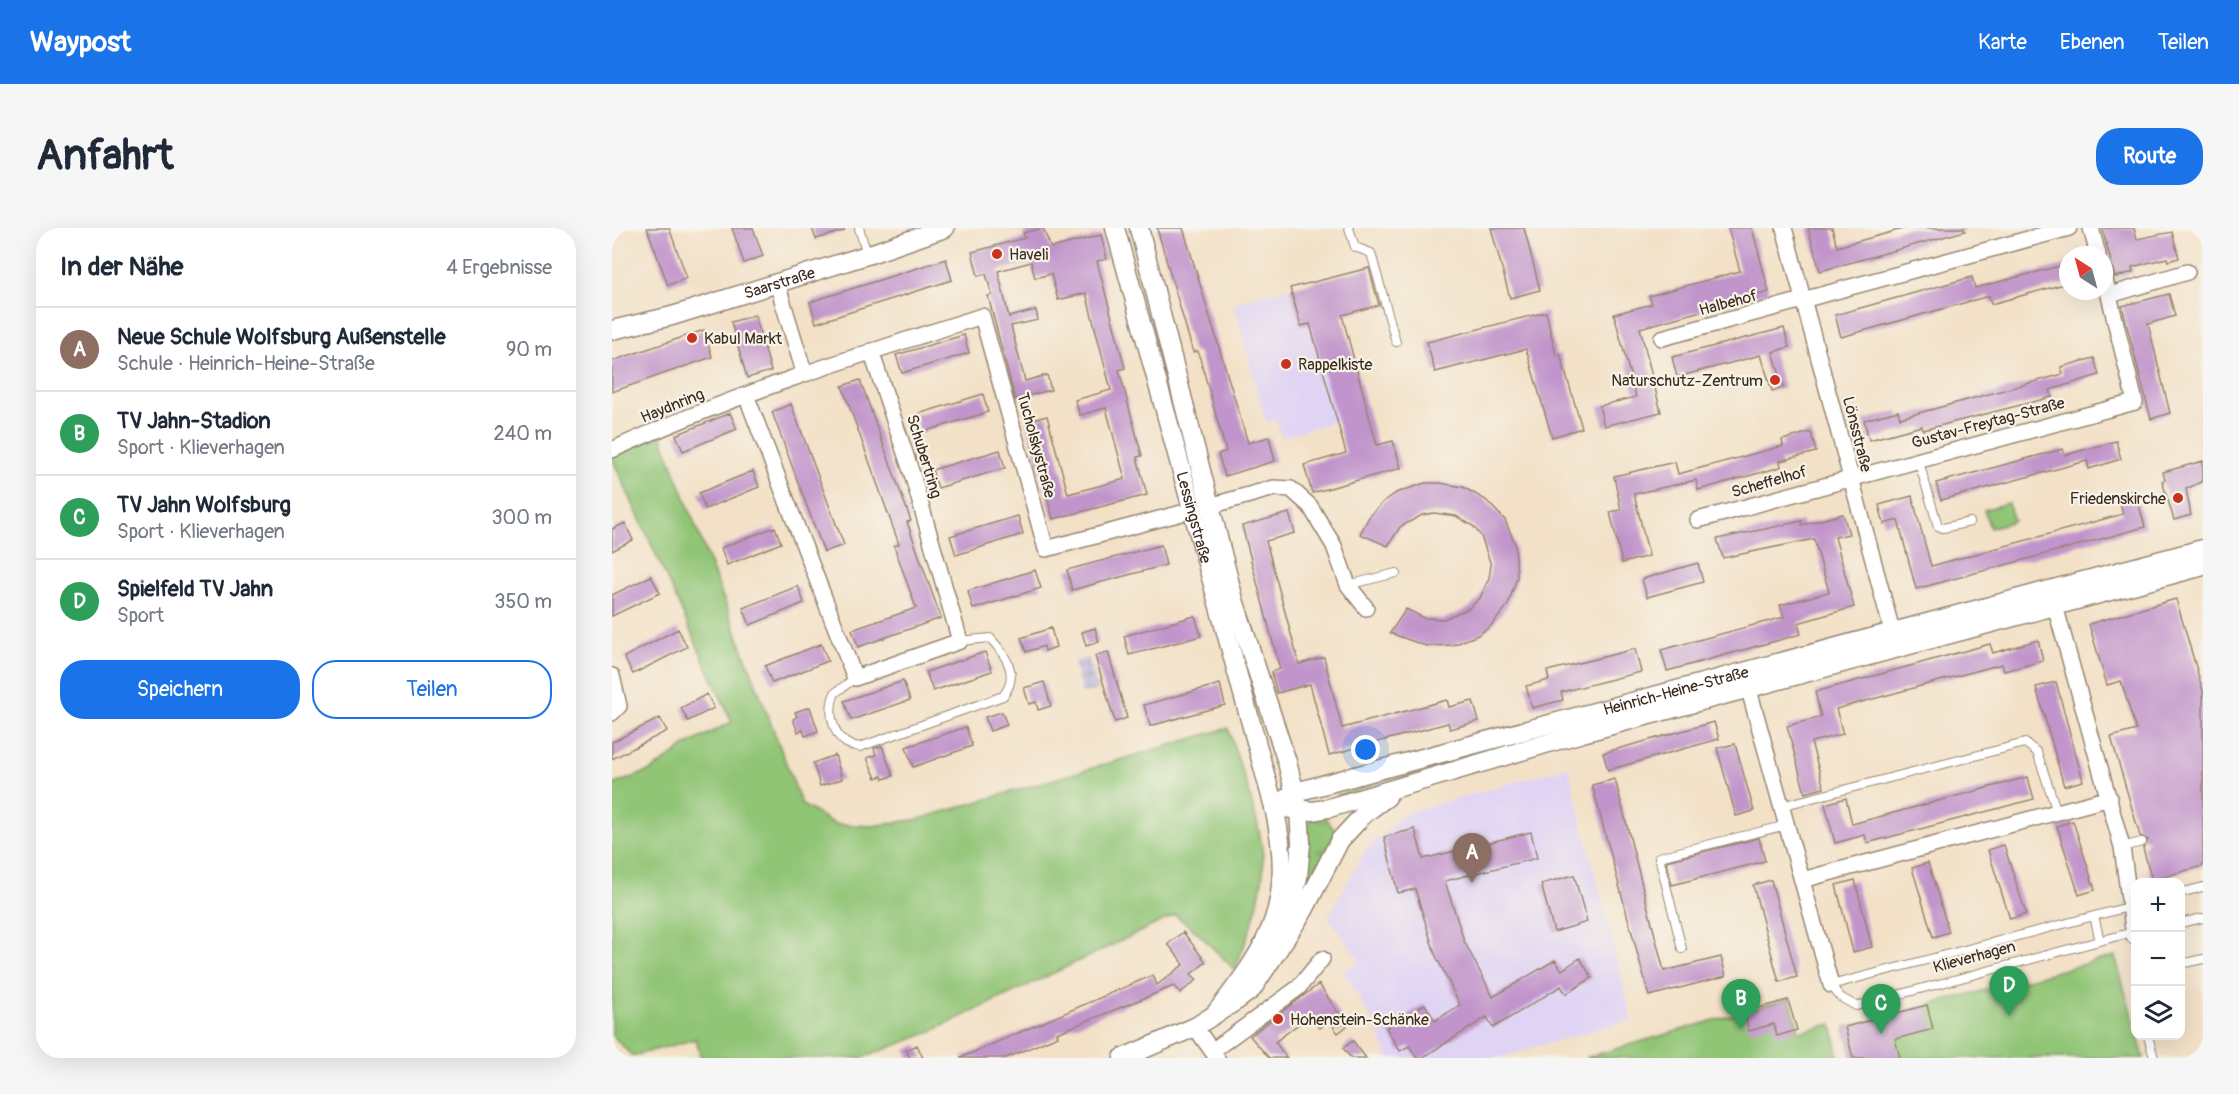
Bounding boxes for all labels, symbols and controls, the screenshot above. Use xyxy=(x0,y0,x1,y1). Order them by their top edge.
text: Waypost xyxy=(30,25,131,60)
text: Karte xyxy=(1978,29,2027,56)
text: Ebenen xyxy=(2060,29,2125,56)
text: Teilen xyxy=(2158,29,2209,56)
button: Route xyxy=(2096,128,2203,185)
text: Anfahrt xyxy=(36,130,174,182)
place label: Haveli xyxy=(1009,245,1048,265)
north arrow xyxy=(2059,246,2113,300)
marker: Haveli xyxy=(990,247,1004,261)
text: In der Nähe xyxy=(60,251,183,283)
text: 4 Ergebnisse xyxy=(446,255,552,280)
street label: Saarstraße xyxy=(742,263,818,304)
street label: Halbehof xyxy=(1697,285,1760,320)
text: Neue Schule Wolfsburg Außenstelle xyxy=(117,323,446,351)
place label: Kabul Markt xyxy=(704,329,783,349)
marker: Kabul Markt xyxy=(685,331,699,345)
text: A xyxy=(73,337,86,362)
text: 90 m xyxy=(506,337,552,362)
text: Schule · Heinrich-Heine-Straße xyxy=(117,351,375,376)
place label: Rappelkiste xyxy=(1298,355,1373,375)
marker: Rappelkiste xyxy=(1279,357,1293,371)
place label: Naturschutz-Zentrum xyxy=(1611,371,1763,391)
marker: Naturschutz-Zentrum xyxy=(1768,373,1782,387)
street label: Haydnring xyxy=(638,384,707,428)
street label: Tucholskystraße xyxy=(1012,390,1060,500)
street label: Gustav-Freytag-Straße xyxy=(1909,393,2067,453)
street label: Lönsstraße xyxy=(1838,394,1876,474)
text: TV Jahn-Stadion xyxy=(117,407,271,435)
street label: Schubertring xyxy=(902,412,946,501)
text: B xyxy=(74,421,85,446)
text: 240 m xyxy=(493,421,552,446)
text: Sport · Klieverhagen xyxy=(117,435,285,460)
street label: Scheffelhof xyxy=(1729,462,1810,502)
street label: Lessingstraße xyxy=(1171,469,1216,566)
place label: Friedenskirche xyxy=(2070,489,2166,509)
text: TV Jahn Wolfsburg xyxy=(117,491,291,519)
marker: Friedenskirche xyxy=(2171,491,2185,505)
text: C xyxy=(73,505,86,530)
text: 300 m xyxy=(491,505,552,530)
text: Sport · Klieverhagen xyxy=(117,519,285,544)
text: Spielfeld TV Jahn xyxy=(117,575,273,603)
text: D xyxy=(73,589,86,614)
text: 350 m xyxy=(494,589,552,614)
text: Sport xyxy=(117,603,164,628)
button: Speichern xyxy=(60,660,300,719)
button: Teilen xyxy=(312,660,552,719)
street label: Heinrich-Heine-Straße xyxy=(1601,662,1751,720)
your location xyxy=(1351,735,1380,764)
pin: A xyxy=(1452,834,1492,883)
map controls xyxy=(2131,878,2185,1040)
button: + xyxy=(2131,878,2185,932)
button: − xyxy=(2131,932,2185,986)
street label: Klieverhagen xyxy=(1931,936,2018,978)
pin: D xyxy=(1990,966,2028,1016)
pin: B xyxy=(1722,980,1760,1029)
pin: C xyxy=(1862,984,1900,1034)
button: layers xyxy=(2131,986,2185,1040)
place label: Hohenstein-Schänke xyxy=(1290,1010,1429,1030)
marker: Hohenstein-Schänke xyxy=(1271,1012,1285,1026)

